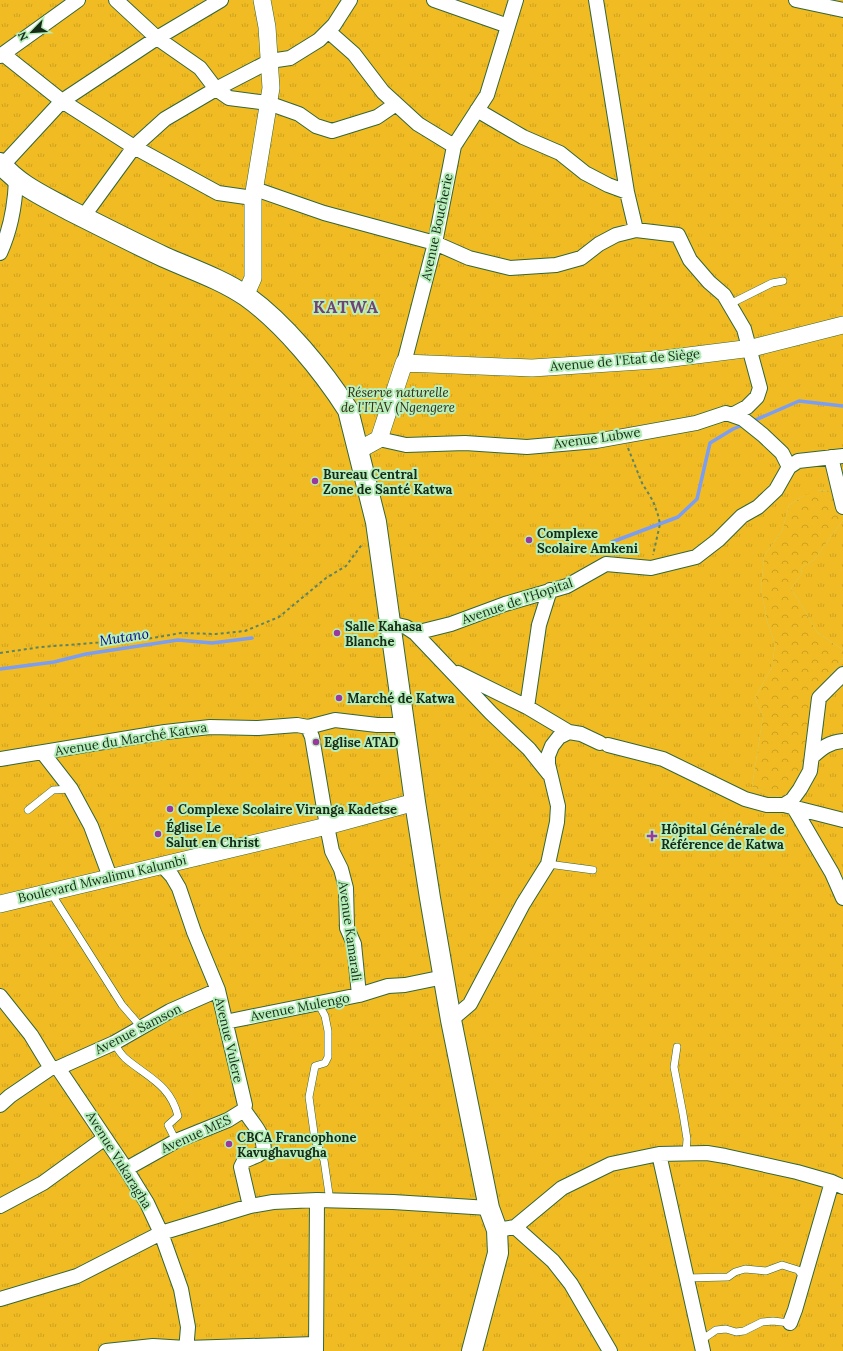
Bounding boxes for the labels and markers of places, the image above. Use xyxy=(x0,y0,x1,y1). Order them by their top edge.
place label: Bureau Central Zone de Santé Katwa xyxy=(323,466,452,498)
marker: Bureau Central Zone de Santé Katwa xyxy=(310,476,320,486)
place label: Complexe Scolaire Amkeni xyxy=(537,525,638,557)
marker: Complexe Scolaire Amkeni xyxy=(524,535,534,545)
place label: Salle Kahasa Blanche xyxy=(345,618,422,650)
marker: Salle Kahasa Blanche xyxy=(332,628,342,638)
place label: Marché de Katwa xyxy=(347,690,455,707)
marker: Marché de Katwa xyxy=(334,693,344,703)
place label: Eglise ATAD xyxy=(324,734,399,751)
marker: Eglise ATAD xyxy=(311,737,321,747)
place label: Complexe Scolaire Viranga Kadetse xyxy=(178,801,397,818)
marker: Complexe Scolaire Viranga Kadetse xyxy=(165,804,175,814)
place label: Église Le Salut en Christ xyxy=(166,818,260,851)
place label: Hôpital Générale de Référence de Katwa xyxy=(661,821,784,853)
marker: Église Le Salut en Christ xyxy=(153,829,163,839)
marker: Hôpital Générale de Référence de Katwa xyxy=(646,830,658,842)
place label: CBCA Francophone Kavughavugha xyxy=(237,1129,357,1161)
marker: CBCA Francophone Kavughavugha xyxy=(224,1139,234,1149)

